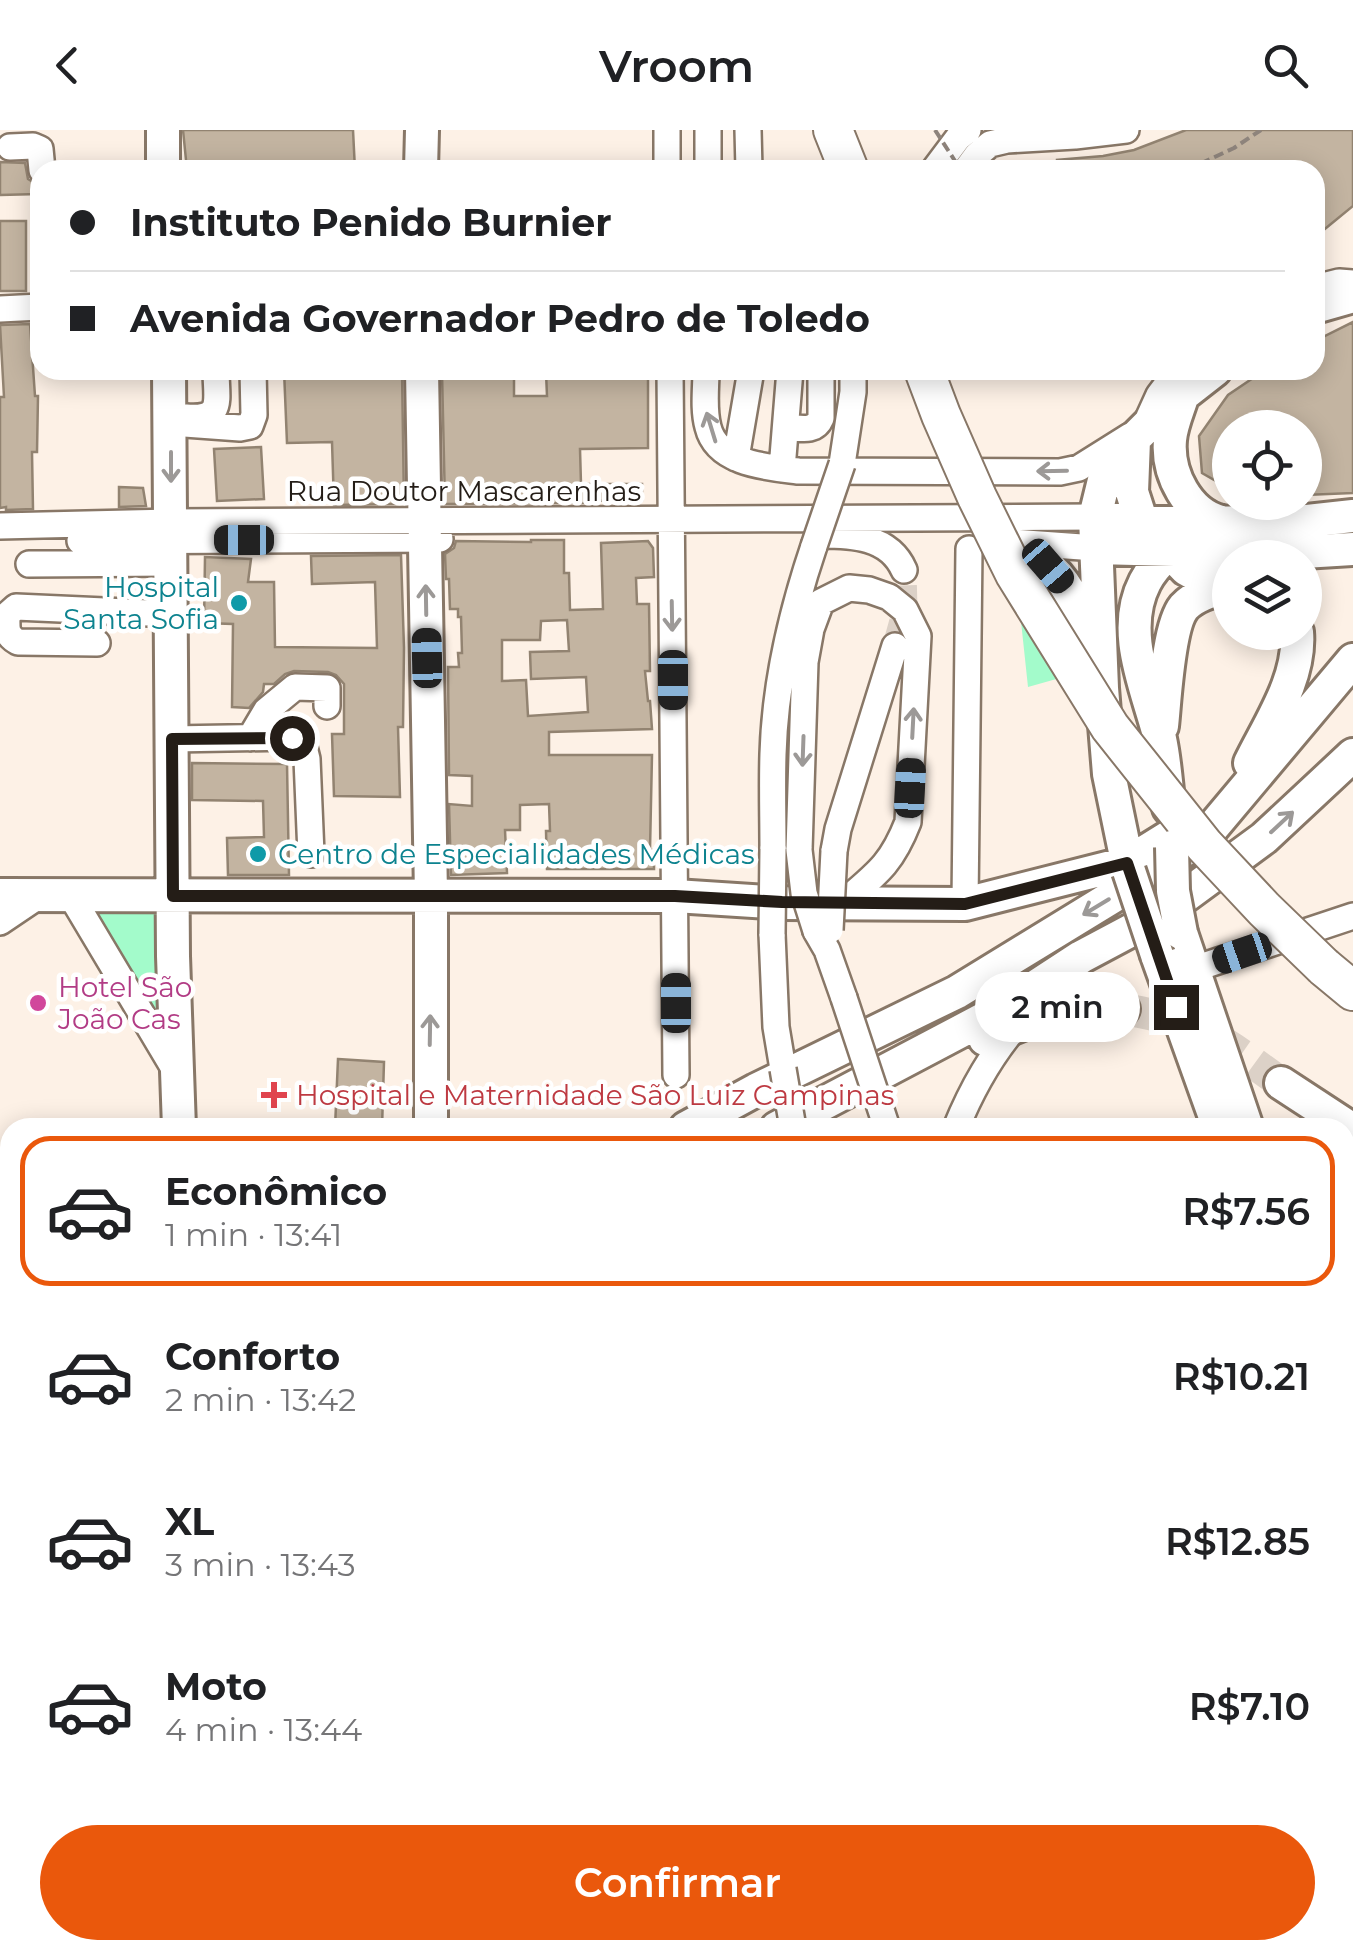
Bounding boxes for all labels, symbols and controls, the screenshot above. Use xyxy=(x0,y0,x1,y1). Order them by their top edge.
icon: back xyxy=(40,38,95,93)
text: Vroom xyxy=(599,38,754,93)
icon: search xyxy=(1258,38,1313,93)
text: Instituto Penido Burnier xyxy=(130,199,612,246)
text: Avenida Governador Pedro de Toledo xyxy=(130,295,870,342)
map controls xyxy=(1212,410,1322,650)
button: locate xyxy=(1212,410,1322,520)
one-way arrow xyxy=(701,412,719,444)
one-way arrow xyxy=(162,450,180,483)
one-way arrow xyxy=(1037,462,1070,480)
street label: Rua Doutor Mascarenhas xyxy=(287,474,641,508)
car xyxy=(214,525,274,555)
car xyxy=(1017,534,1079,598)
button: layers xyxy=(1212,540,1322,650)
place label: Hospital Santa Sofia xyxy=(63,570,219,636)
one-way arrow xyxy=(417,585,436,617)
marker: Hospital Santa Sofia xyxy=(228,592,250,614)
one-way arrow xyxy=(663,600,682,632)
car xyxy=(411,628,443,688)
car xyxy=(658,650,688,710)
one-way arrow xyxy=(904,707,923,739)
route start xyxy=(270,716,315,761)
one-way arrow xyxy=(793,734,812,766)
car xyxy=(893,757,927,819)
one-way arrow xyxy=(1269,811,1294,834)
place label: Centro de Especialidades Médicas xyxy=(278,837,755,871)
marker: Centro de Especialidades Médicas xyxy=(247,843,269,865)
one-way arrow xyxy=(1082,896,1111,917)
car xyxy=(1209,929,1275,977)
place label: Hotel São João Cas xyxy=(57,970,192,1036)
callout: 2 min xyxy=(976,972,1141,1042)
car xyxy=(661,973,691,1033)
route end xyxy=(1154,985,1199,1030)
text: 2 min xyxy=(1011,987,1104,1026)
marker: Hotel São João Cas xyxy=(27,992,49,1014)
one-way arrow xyxy=(420,1015,440,1048)
place label: Hospital e Maternidade São Luiz Campinas xyxy=(296,1078,894,1112)
marker: Hospital e Maternidade São Luiz Campinas xyxy=(261,1082,287,1108)
icon: car xyxy=(45,1166,135,1256)
text: Econômico xyxy=(165,1168,387,1215)
text: R$7.56 xyxy=(1182,1188,1310,1235)
text: 1 min · 13:41 xyxy=(165,1215,342,1254)
icon: car xyxy=(45,1331,135,1421)
text: Conforto xyxy=(165,1333,340,1380)
text: R$10.21 xyxy=(1173,1353,1310,1400)
text: 2 min · 13:42 xyxy=(165,1380,356,1419)
icon: car xyxy=(45,1496,135,1586)
text: XL xyxy=(165,1498,214,1545)
text: R$12.85 xyxy=(1165,1518,1310,1565)
text: 3 min · 13:43 xyxy=(165,1545,356,1584)
icon: car xyxy=(45,1661,135,1751)
text: Moto xyxy=(165,1663,267,1710)
text: R$7.10 xyxy=(1189,1683,1310,1730)
text: 4 min · 13:44 xyxy=(165,1710,362,1749)
button: Confirmar xyxy=(40,1825,1315,1940)

